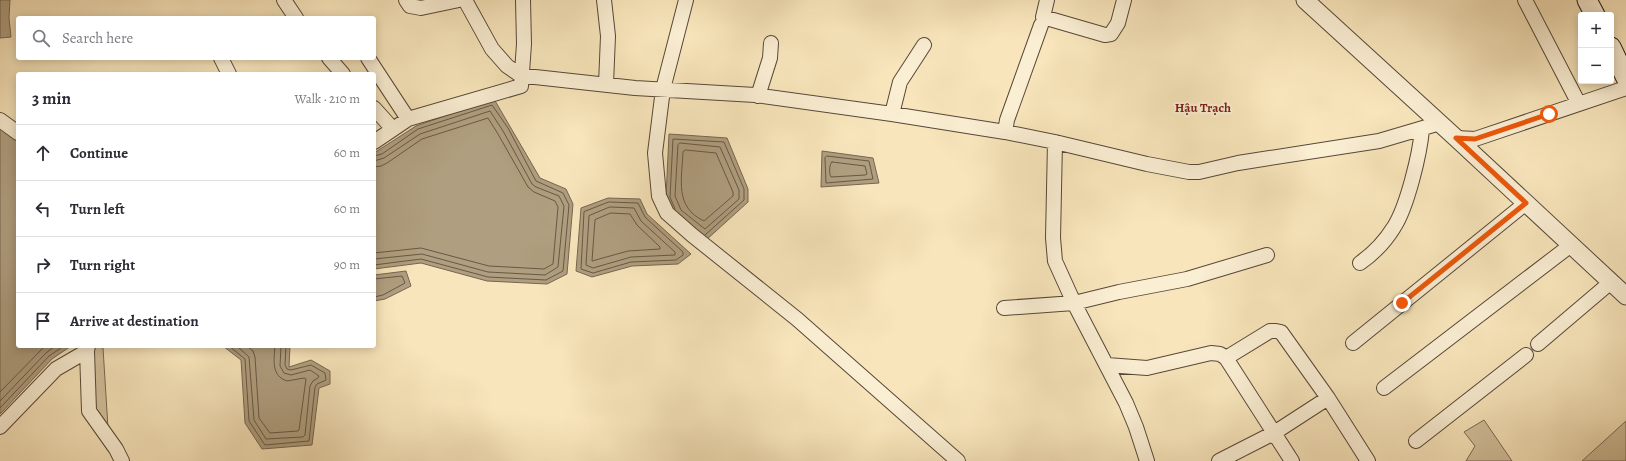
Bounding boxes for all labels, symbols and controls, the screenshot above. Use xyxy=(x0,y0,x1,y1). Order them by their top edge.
map controls xyxy=(1578,12,1614,84)
button: + xyxy=(1578,12,1614,48)
search box xyxy=(16,16,376,60)
icon: search xyxy=(30,27,52,49)
text: Search here xyxy=(62,28,133,48)
button: − xyxy=(1578,48,1614,84)
text: 3 min xyxy=(32,87,71,110)
text: Walk · 210 m xyxy=(295,90,360,107)
district label: Hậu Trạch xyxy=(1175,99,1231,116)
route start xyxy=(1540,105,1558,123)
icon: ahead xyxy=(32,142,54,164)
text: Continue xyxy=(70,143,128,163)
text: 60 m xyxy=(334,144,360,161)
icon: left xyxy=(32,198,54,220)
text: Turn left xyxy=(70,199,125,219)
text: 60 m xyxy=(334,200,360,217)
icon: right xyxy=(32,254,54,276)
text: Turn right xyxy=(70,255,135,275)
text: 90 m xyxy=(334,256,360,273)
route end xyxy=(1393,294,1411,312)
icon: arrive xyxy=(32,310,54,332)
text: Arrive at destination xyxy=(70,311,199,331)

